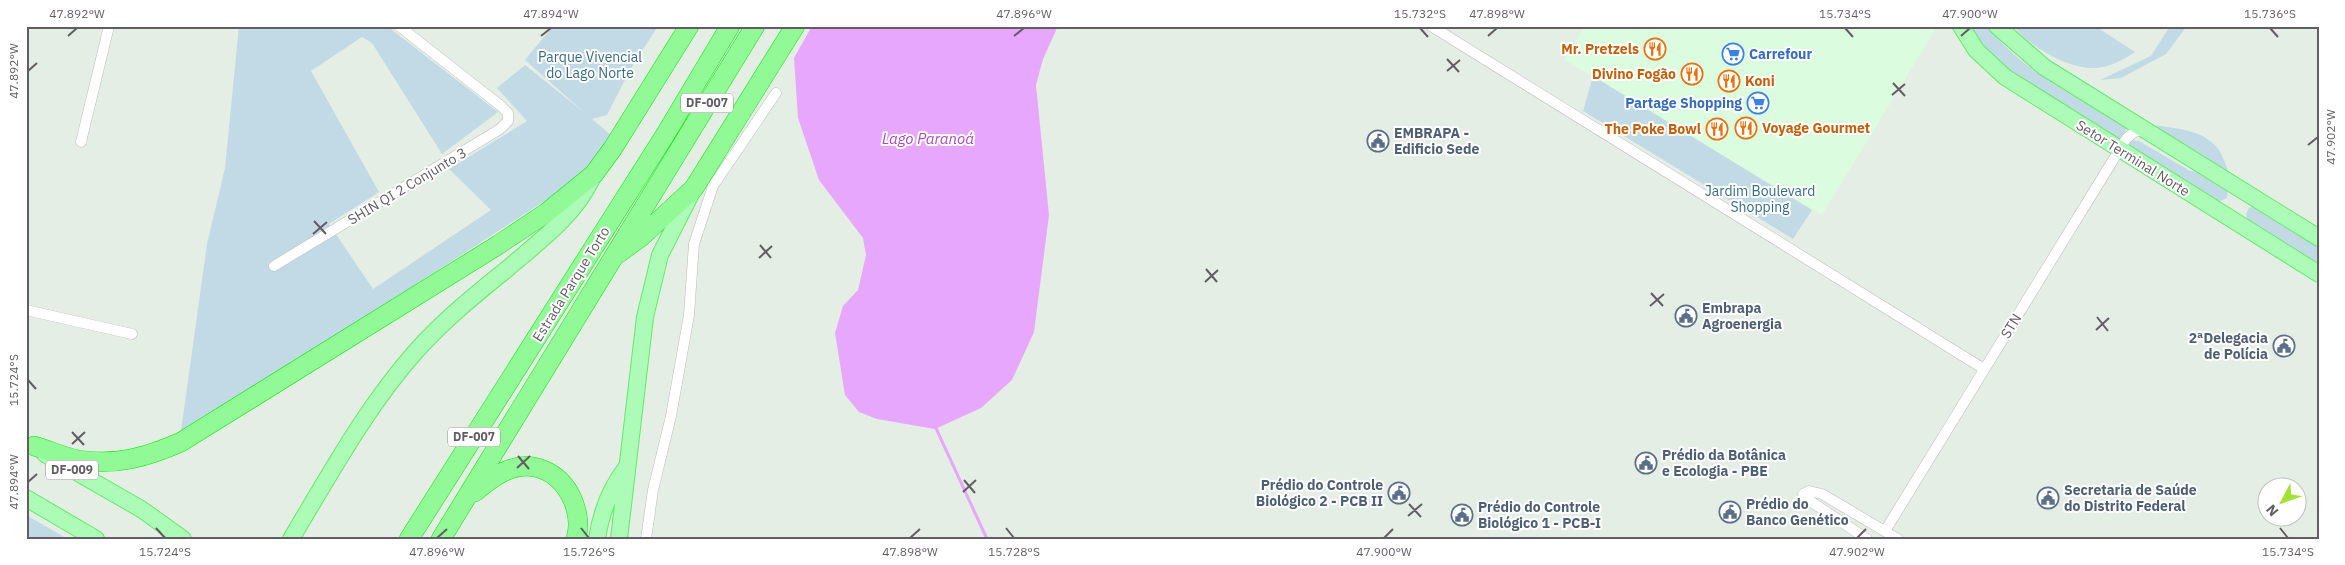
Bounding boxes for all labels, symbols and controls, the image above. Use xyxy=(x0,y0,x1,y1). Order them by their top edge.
text: 47.892°W xyxy=(49,6,105,21)
text: 47.894°W xyxy=(523,6,579,21)
text: 47.896°W xyxy=(996,6,1052,21)
text: 15.732°S xyxy=(1394,6,1446,21)
text: 47.898°W xyxy=(1469,6,1525,21)
text: 15.734°S xyxy=(1819,6,1871,21)
text: 47.900°W xyxy=(1942,6,1998,21)
text: 15.736°S xyxy=(2244,6,2296,21)
restaurant icon: Mr. Pretzels xyxy=(1643,37,1667,61)
place label: Mr. Pretzels xyxy=(1561,40,1639,58)
supermarket icon: Carrefour xyxy=(1721,42,1745,66)
text: 47.892°W xyxy=(6,43,21,99)
place label: Carrefour xyxy=(1749,45,1812,63)
park label: Parque Vivencial do Lago Norte xyxy=(538,48,642,82)
restaurant icon: Divino Fogão xyxy=(1680,62,1704,86)
place label: Divino Fogão xyxy=(1592,65,1676,83)
restaurant icon: Koni xyxy=(1717,69,1741,93)
place label: Koni xyxy=(1745,72,1775,90)
supermarket icon: Partage Shopping xyxy=(1746,91,1770,115)
road number: DF-007 xyxy=(681,94,733,112)
place label: Partage Shopping xyxy=(1625,94,1742,112)
text: 47.902°W xyxy=(2323,109,2338,165)
restaurant icon: Voyage Gourmet xyxy=(1734,116,1758,140)
street label: Setor Terminal Norte xyxy=(2073,116,2193,200)
restaurant icon: The Poke Bowl xyxy=(1705,117,1729,141)
place label: Voyage Gourmet xyxy=(1762,119,1870,137)
place label: The Poke Bowl xyxy=(1605,120,1701,138)
place label: EMBRAPA - Edificio Sede xyxy=(1394,124,1479,158)
water label: Lago Paranoá xyxy=(882,129,974,148)
public building icon: EMBRAPA - Edificio Sede xyxy=(1366,129,1390,153)
street label: SHIN QI 2 Conjunto 3 xyxy=(344,143,470,229)
park label: Jardim Boulevard Shopping xyxy=(1705,182,1815,216)
street label: Estrada Parque Torto xyxy=(528,223,614,345)
place label: Embrapa Agroenergia xyxy=(1702,299,1782,333)
public building icon: Embrapa Agroenergia xyxy=(1674,304,1698,328)
street label: STN xyxy=(1997,310,2025,342)
place label: 2ªDelegacia de Polícia xyxy=(2189,329,2268,363)
public building icon: 2ªDelegacia de Polícia xyxy=(2272,334,2296,358)
text: 15.724°S xyxy=(6,354,21,406)
road number: DF-007 xyxy=(448,428,500,447)
place label: Prédio da Botânica e Ecologia - PBE xyxy=(1662,446,1786,480)
public building icon: Prédio da Botânica e Ecologia - PBE xyxy=(1634,451,1658,475)
text: 47.894°W xyxy=(6,454,21,510)
road number: DF-009 xyxy=(46,460,98,480)
place label: Prédio do Controle Biológico 2 - PCB II xyxy=(1256,476,1383,510)
north arrow xyxy=(2258,478,2308,528)
public building icon: Prédio do Controle Biológico 2 - PCB II xyxy=(1387,481,1411,505)
place label: Secretaria de Saúde do Distrito Federal xyxy=(2064,481,2197,515)
public building icon: Secretaria de Saúde do Distrito Federal xyxy=(2036,486,2060,510)
place label: Prédio do Banco Genético xyxy=(1746,495,1849,529)
place label: Prédio do Controle Biológico 1 - PCB-I xyxy=(1478,498,1601,532)
public building icon: Prédio do Banco Genético xyxy=(1718,500,1742,524)
text: N xyxy=(2262,501,2282,520)
public building icon: Prédio do Controle Biológico 1 - PCB-I xyxy=(1450,503,1474,527)
text: 15.724°S xyxy=(139,544,191,559)
text: 47.896°W xyxy=(409,544,465,559)
text: 15.726°S xyxy=(563,544,615,559)
text: 47.898°W xyxy=(882,544,938,559)
text: 15.728°S xyxy=(988,544,1040,559)
text: 47.900°W xyxy=(1356,544,1412,559)
text: 47.902°W xyxy=(1829,544,1885,559)
text: 15.734°S xyxy=(2262,544,2314,559)

